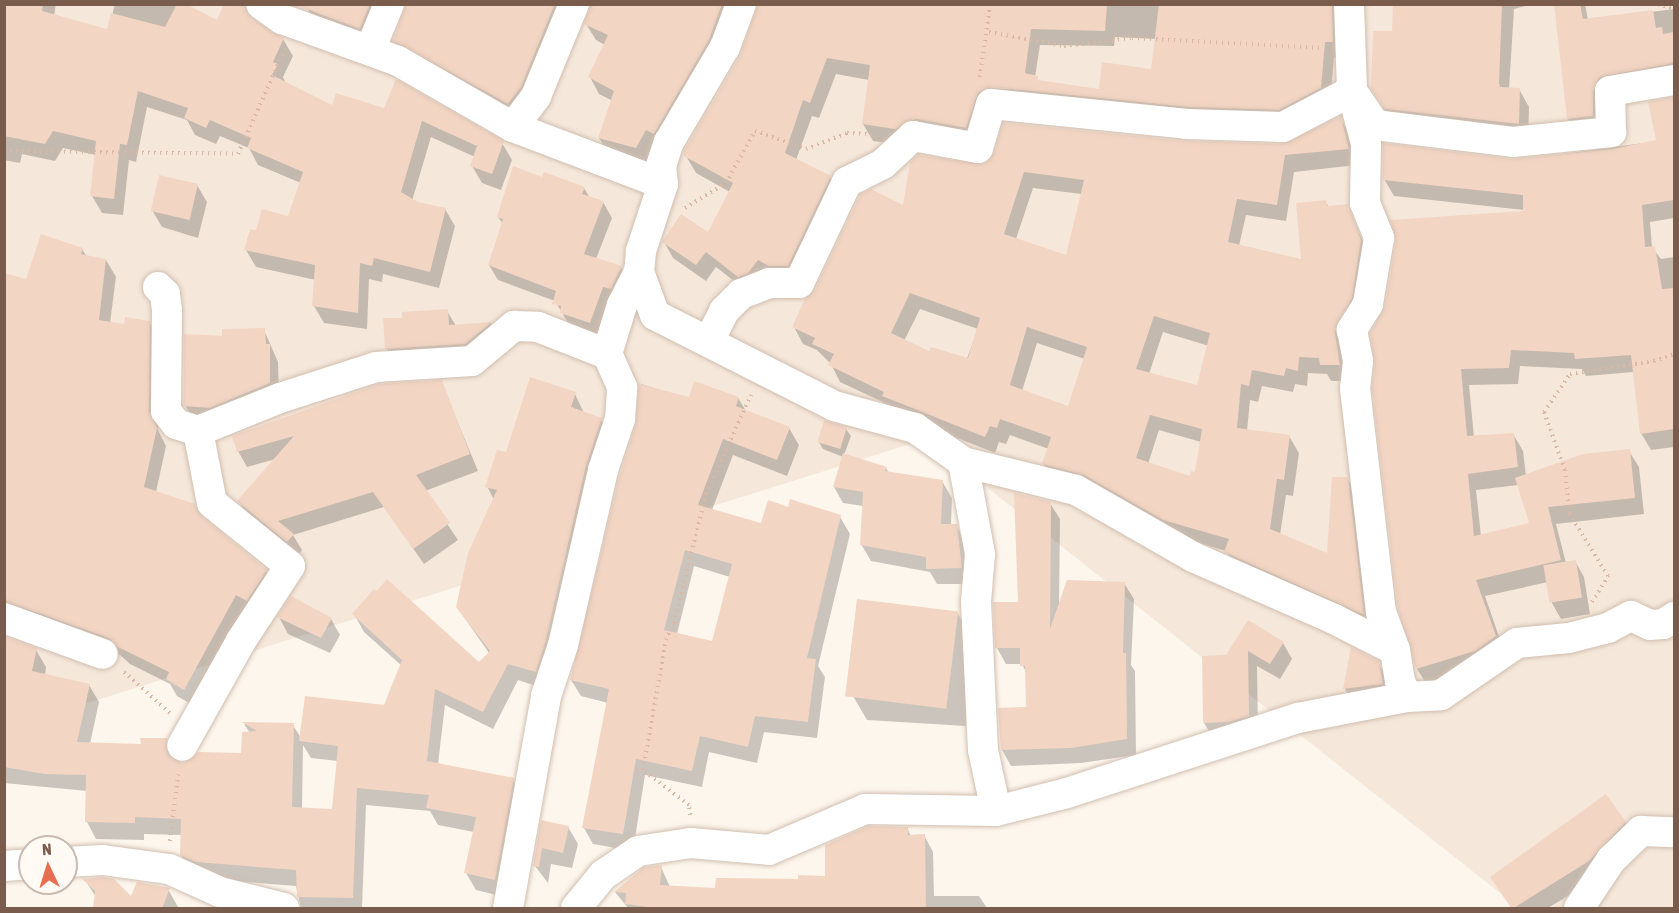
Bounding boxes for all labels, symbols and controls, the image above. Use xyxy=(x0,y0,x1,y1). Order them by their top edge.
north arrow xyxy=(18,835,78,895)
text: N xyxy=(42,840,52,858)

